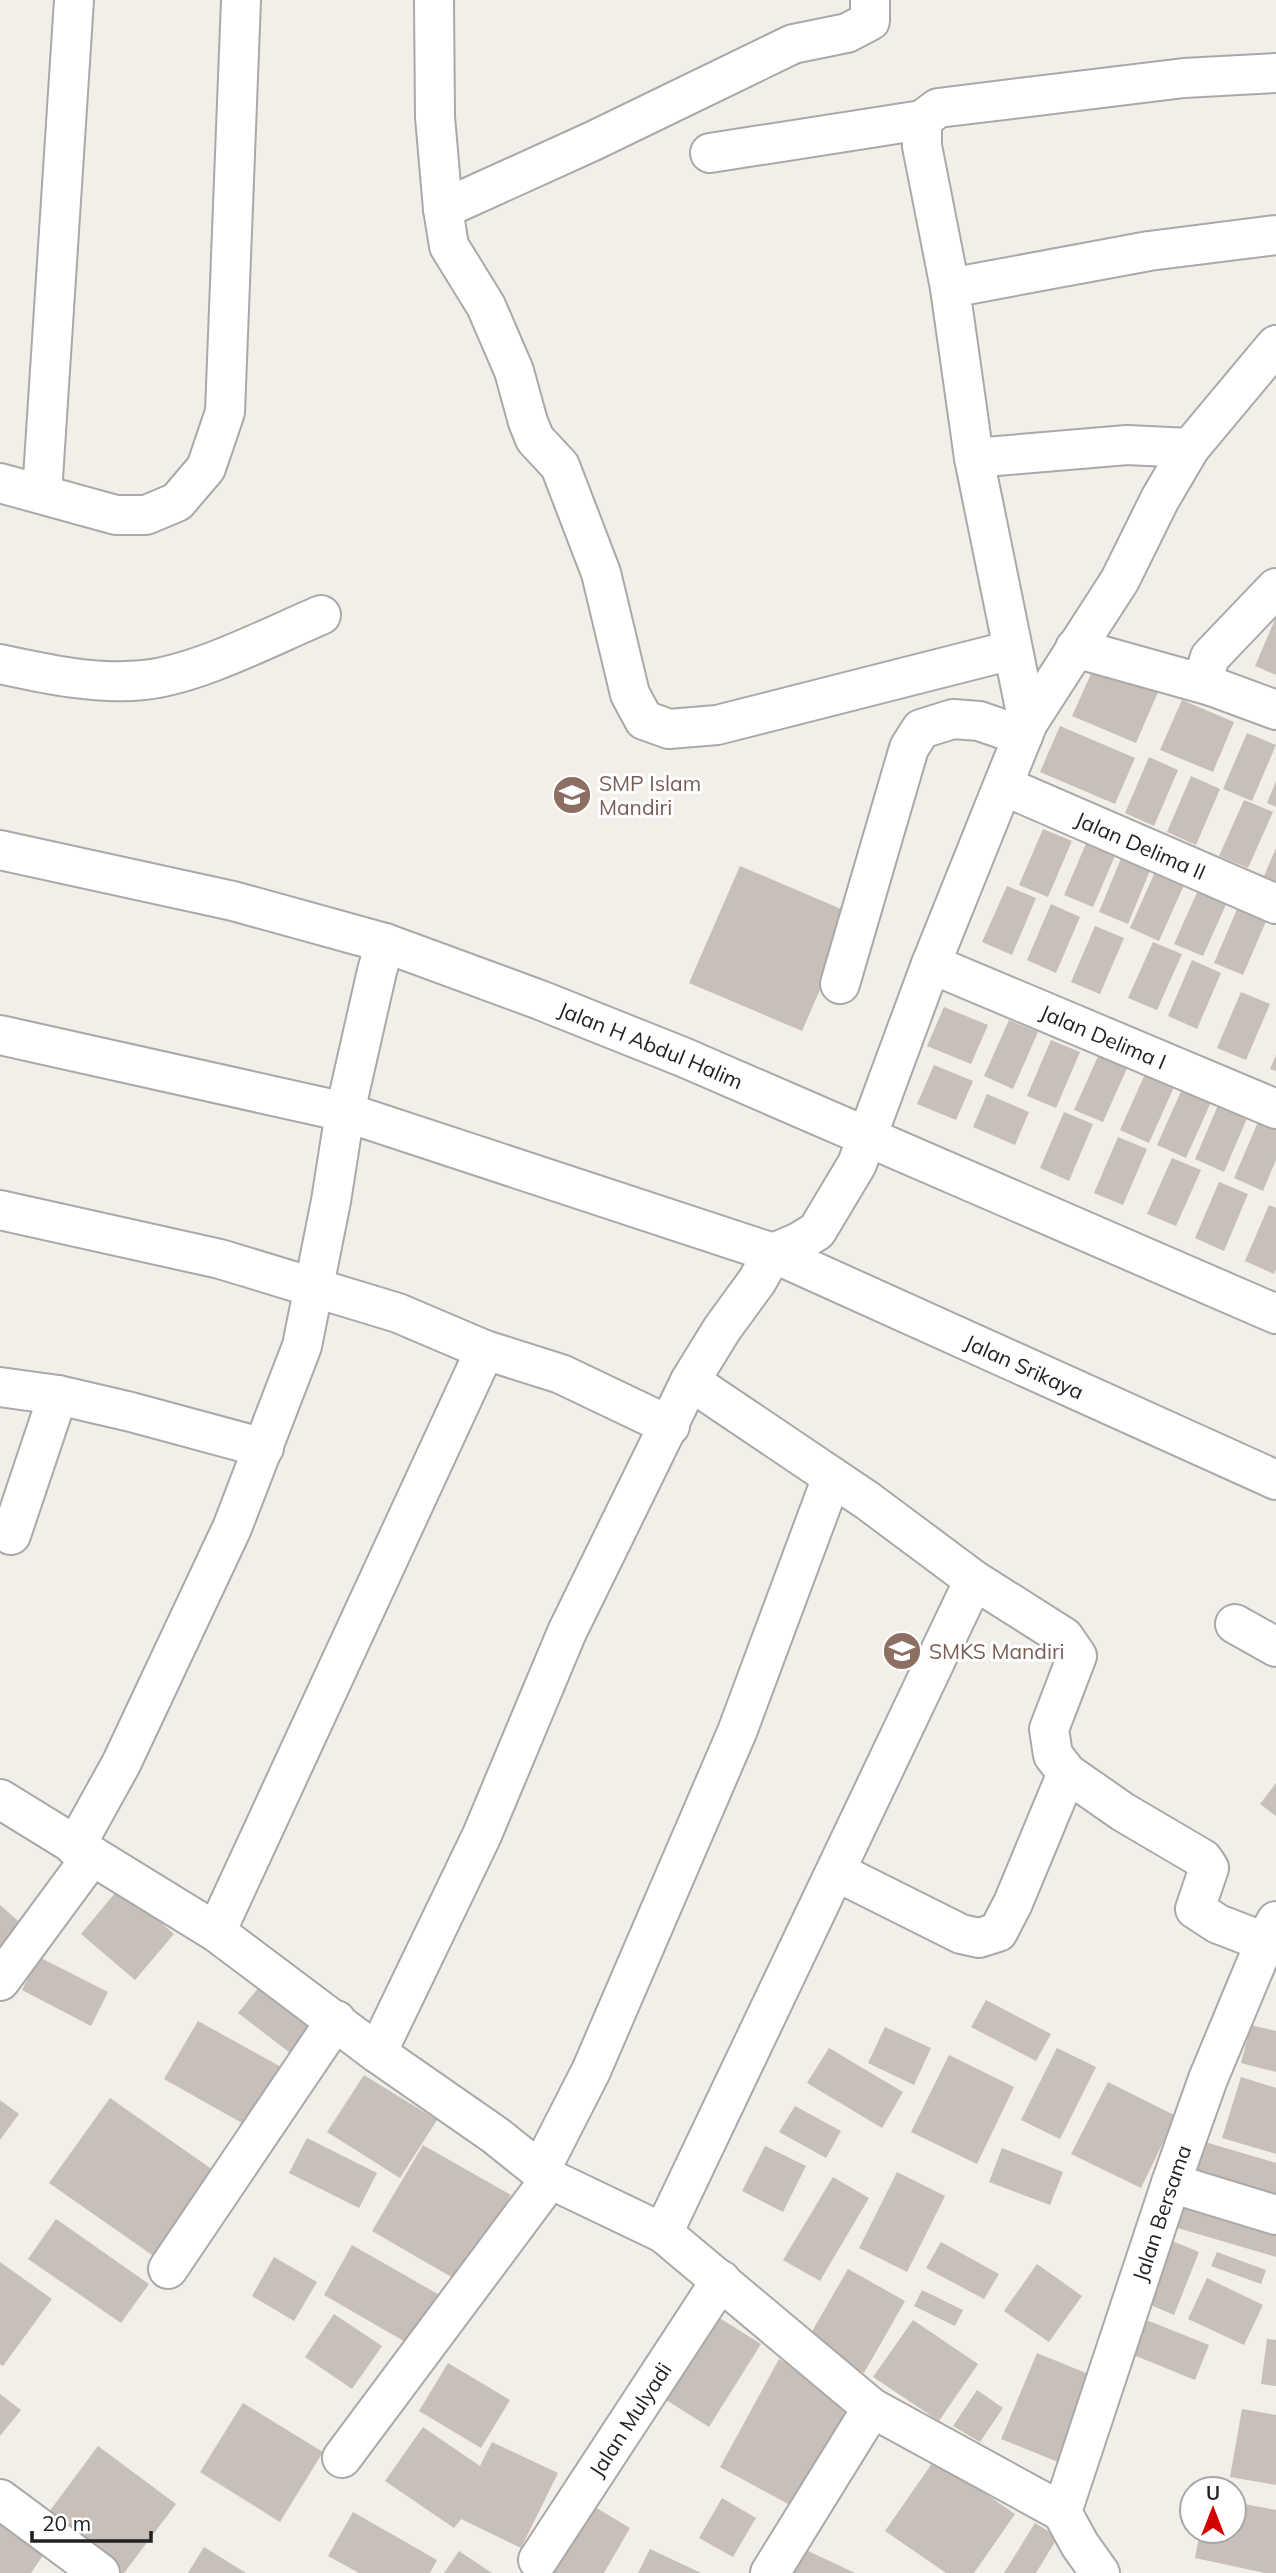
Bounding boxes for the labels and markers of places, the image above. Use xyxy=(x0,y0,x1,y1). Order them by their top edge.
place label: SMP Islam Mandiri xyxy=(599,770,701,820)
school or university icon: SMP Islam Mandiri xyxy=(551,774,593,816)
school or university icon: SMKS Mandiri xyxy=(881,1630,923,1672)
place label: SMKS Mandiri xyxy=(929,1638,1065,1664)

